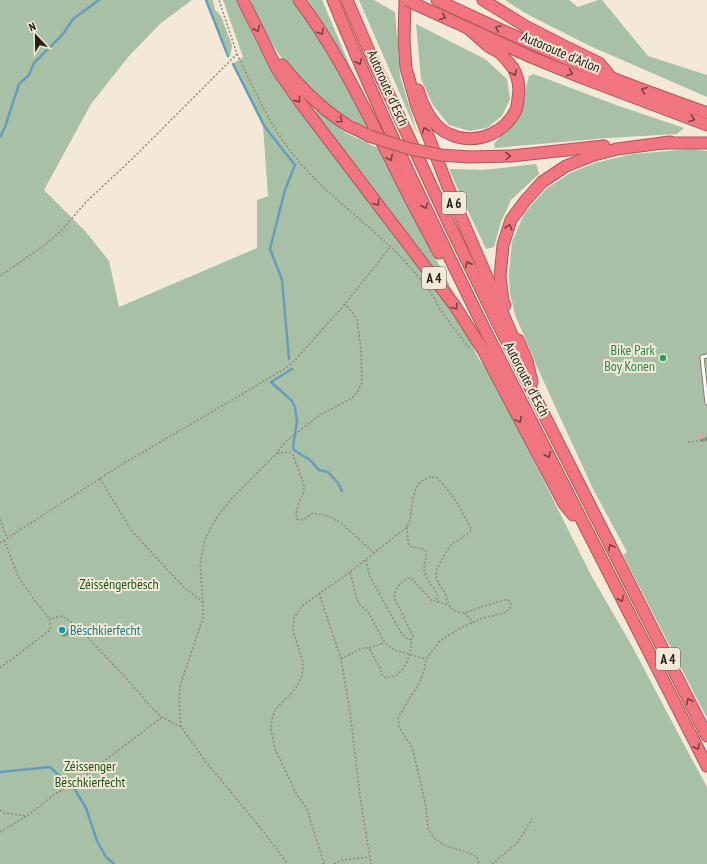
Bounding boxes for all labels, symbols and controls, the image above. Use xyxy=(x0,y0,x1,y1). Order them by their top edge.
one-way arrow xyxy=(438,12,446,20)
north arrow xyxy=(16,16,56,56)
text: N xyxy=(27,19,38,34)
one-way arrow xyxy=(252,24,260,32)
one-way arrow xyxy=(495,25,502,33)
street label: Autoroute d'Arlon xyxy=(519,27,603,77)
one-way arrow xyxy=(317,28,324,35)
street label: Autoroute d'Esch xyxy=(363,47,413,129)
one-way arrow xyxy=(355,58,363,65)
one-way arrow xyxy=(566,68,574,76)
one-way arrow xyxy=(510,69,518,76)
one-way arrow xyxy=(641,86,648,94)
one-way arrow xyxy=(294,95,301,102)
one-way arrow xyxy=(336,115,343,123)
one-way arrow xyxy=(688,115,695,123)
one-way arrow xyxy=(422,126,430,133)
one-way arrow xyxy=(505,152,511,160)
one-way arrow xyxy=(385,154,393,162)
road number: A 6 xyxy=(442,192,466,214)
one-way arrow xyxy=(372,199,379,206)
one-way arrow xyxy=(420,201,428,209)
one-way arrow xyxy=(504,223,513,230)
one-way arrow xyxy=(465,260,473,268)
road number: A 4 xyxy=(422,267,446,289)
one-way arrow xyxy=(450,303,458,310)
street label: Autoroute d'Esch xyxy=(500,339,554,419)
place label: Bike Park Boy Konen xyxy=(604,341,656,375)
marker: Bike Park Boy Konen xyxy=(658,353,668,363)
one-way arrow xyxy=(515,416,522,423)
one-way arrow xyxy=(543,451,551,459)
one-way arrow xyxy=(608,544,616,551)
park label: Zéisséngerbësch xyxy=(79,575,159,593)
one-way arrow xyxy=(616,594,624,602)
place label: Bëschkierfecht xyxy=(70,621,141,639)
marker: Bëschkierfecht xyxy=(57,625,67,635)
road number: A 4 xyxy=(656,648,680,670)
one-way arrow xyxy=(686,698,694,705)
one-way arrow xyxy=(692,742,700,750)
park label: Zéissenger Bëschkierfecht xyxy=(55,757,125,791)

